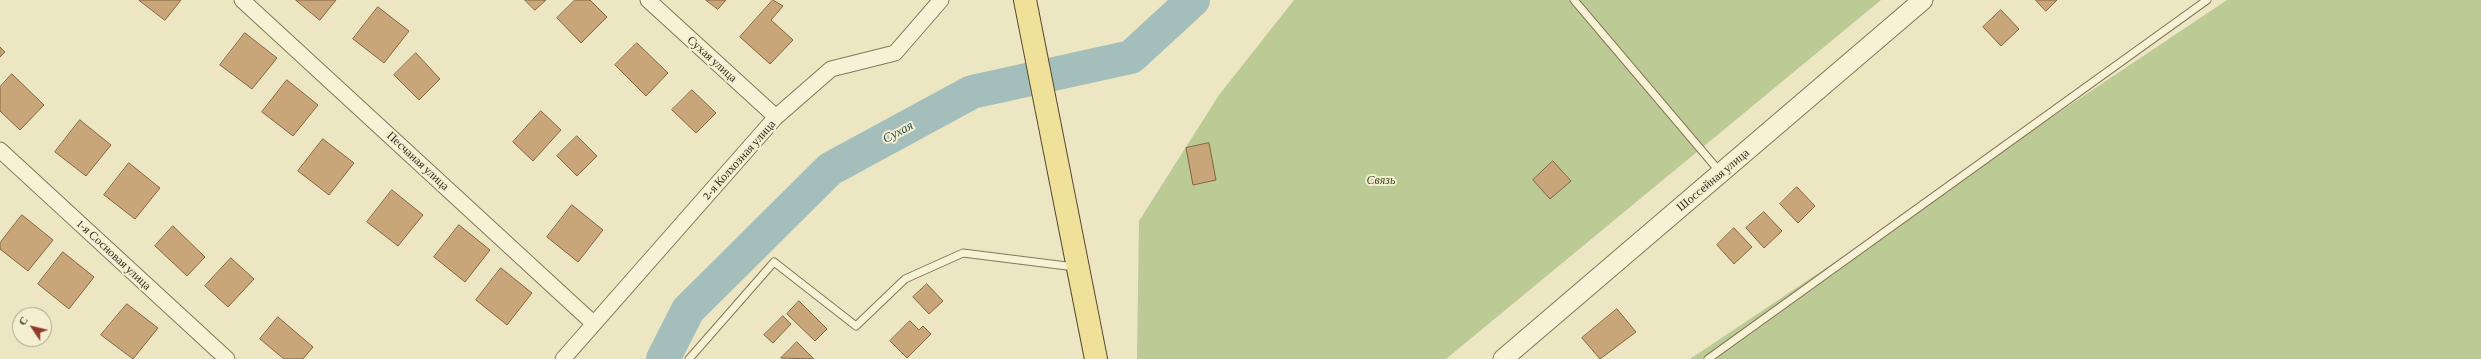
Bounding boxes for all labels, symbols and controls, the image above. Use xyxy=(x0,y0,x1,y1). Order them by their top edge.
street label: Сухая улица xyxy=(684,33,740,85)
street label: 2-я Колхозная улица xyxy=(699,117,779,203)
water label: Сухая xyxy=(880,118,916,146)
street label: Песчаная улица xyxy=(384,128,452,194)
street label: Шоссейная улица xyxy=(1674,146,1752,214)
park label: Связь xyxy=(1367,173,1395,187)
street label: 1-я Сосновая улица xyxy=(74,217,154,293)
north arrow xyxy=(12,307,52,347)
text: С xyxy=(16,314,30,327)

